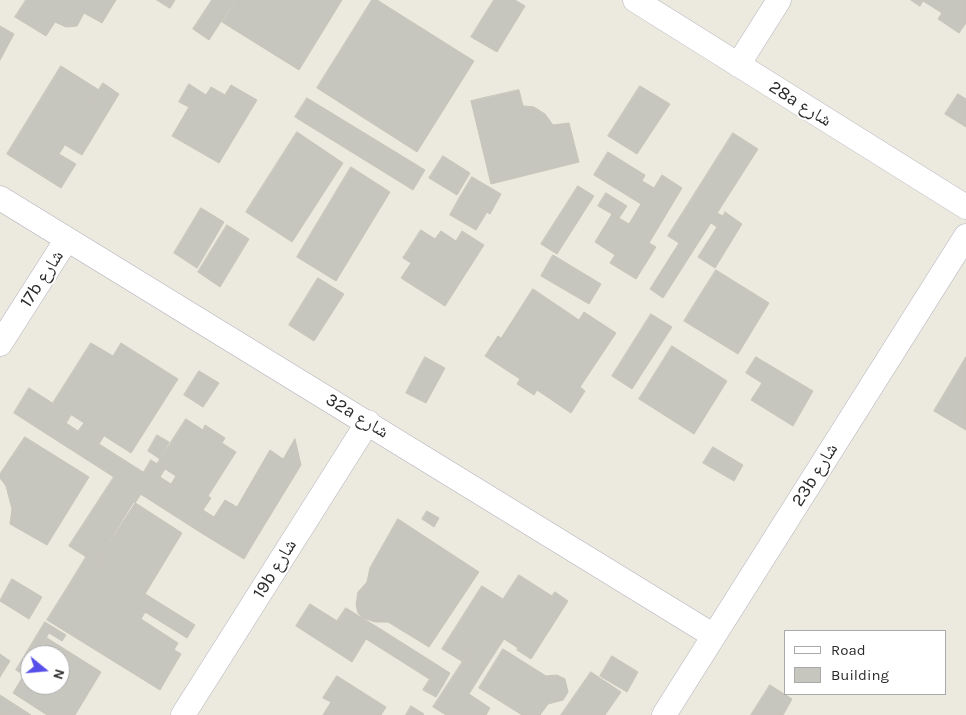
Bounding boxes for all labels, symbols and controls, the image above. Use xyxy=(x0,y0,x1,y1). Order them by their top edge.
street label: 28a شارع xyxy=(765,76,835,132)
street label: 17b شارع xyxy=(16,246,68,312)
street label: 32a شارع xyxy=(322,389,392,443)
street label: 23b شارع xyxy=(787,440,843,510)
street label: 19b شارع xyxy=(248,535,302,603)
legend xyxy=(784,630,946,695)
text: Road xyxy=(831,641,866,659)
north arrow xyxy=(20,645,70,695)
text: Building xyxy=(831,666,889,684)
text: N xyxy=(49,667,68,682)

